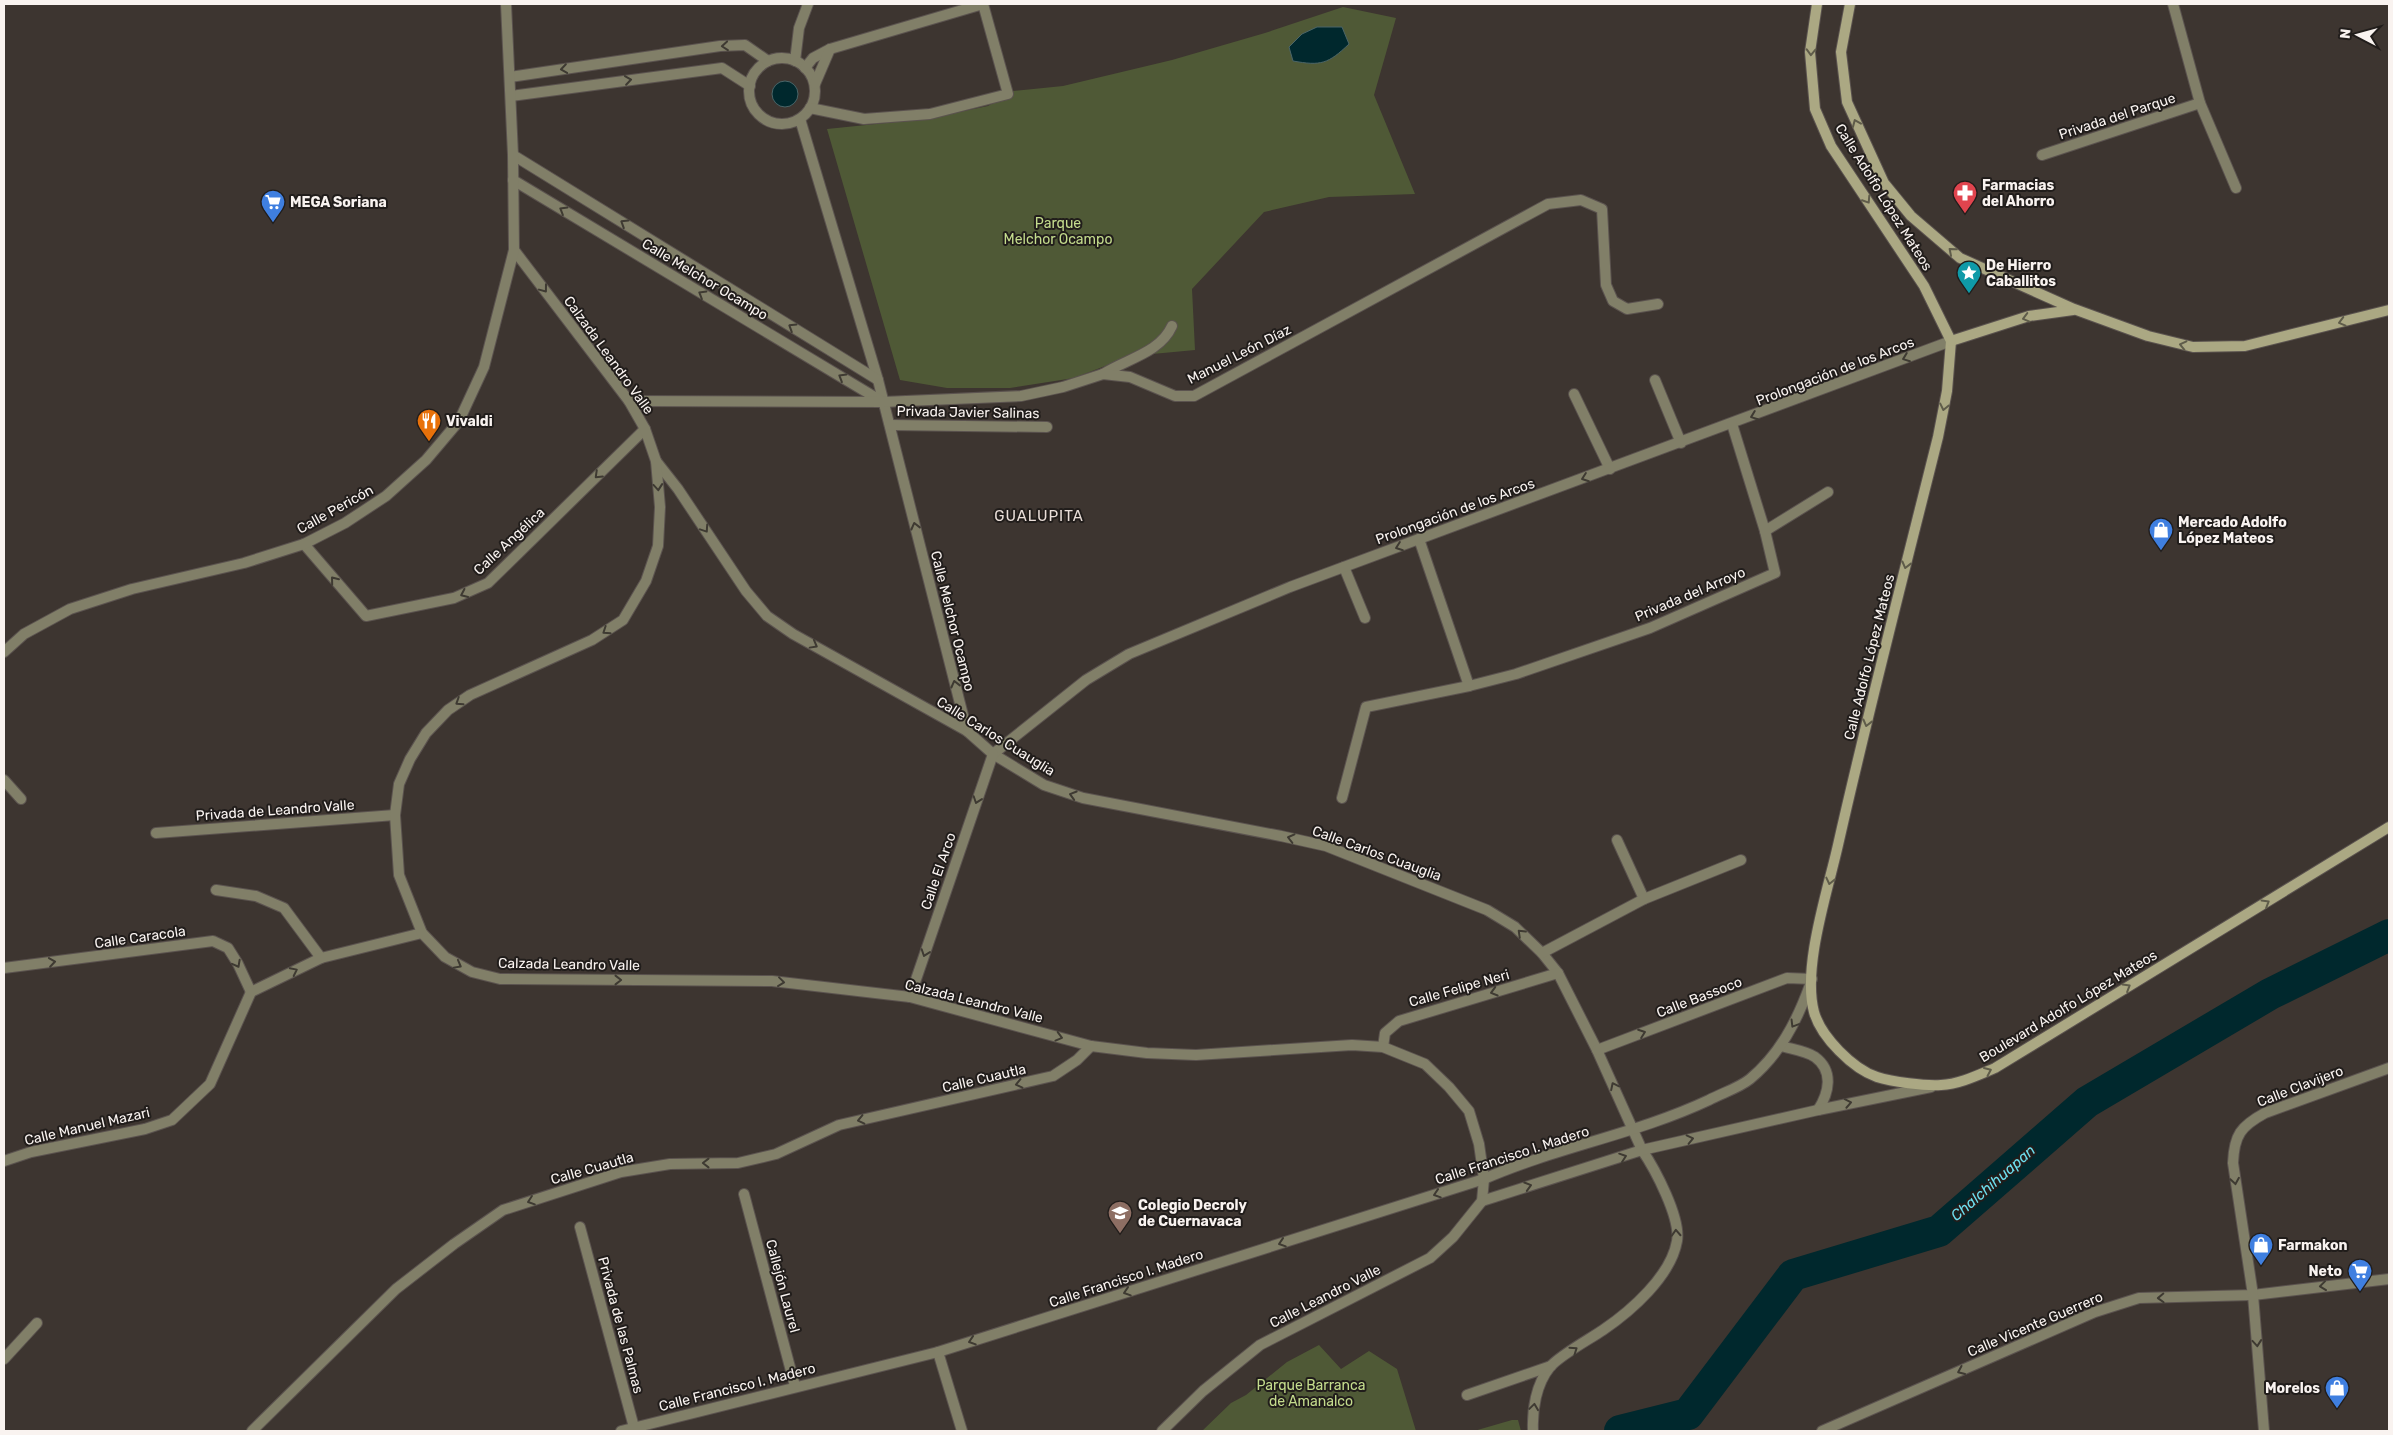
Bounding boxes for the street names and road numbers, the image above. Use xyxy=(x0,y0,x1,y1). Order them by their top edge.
street label: Privada del Parque xyxy=(2057,90,2178,143)
street label: Calle Adolfo López Mateos xyxy=(1831,121,1936,274)
street label: Calle Melchor Ocampo xyxy=(639,235,771,324)
street label: Calzada Leandro Valle xyxy=(560,293,657,418)
street label: Manuel León Díaz xyxy=(1185,321,1294,388)
street label: Prolongación de los Arcos xyxy=(1754,333,1917,410)
street label: Privada Javier Salinas xyxy=(896,403,1040,422)
street label: Prolongación de los Arcos xyxy=(1373,475,1537,548)
street label: Calle Pericón xyxy=(294,481,376,537)
street label: Calle Angélica xyxy=(470,504,548,579)
street label: Calle Melchor Ocampo xyxy=(927,549,978,693)
street label: Privada del Arroyo xyxy=(1632,564,1748,625)
street label: Calle Adolfo López Mateos xyxy=(1841,572,1898,742)
street label: Calle Carlos Cuauglia xyxy=(933,693,1058,780)
street label: Privada de Leandro Valle xyxy=(195,796,355,825)
street label: Calle Carlos Cuauglia xyxy=(1310,822,1444,885)
street label: Calle El Arco xyxy=(917,830,960,912)
street label: Calle Caracola xyxy=(93,923,187,952)
street label: Boulevard Adolfo López Mateos xyxy=(1976,947,2160,1066)
street label: Calzada Leandro Valle xyxy=(498,955,640,974)
street label: Calle Felipe Neri xyxy=(1407,966,1511,1011)
street label: Calle Bassoco xyxy=(1654,973,1744,1022)
street label: Calzada Leandro Valle xyxy=(903,976,1045,1027)
street label: Calle Cuautla xyxy=(940,1061,1028,1096)
street label: Calle Clavijero xyxy=(2255,1062,2346,1111)
street label: Calle Manuel Mazari xyxy=(23,1104,151,1149)
street label: Calle Francisco I. Madero xyxy=(1433,1123,1591,1188)
street label: Calle Cuautla xyxy=(549,1149,636,1188)
street label: Callejón Laurel xyxy=(762,1238,803,1335)
street label: Calle Francisco I. Madero xyxy=(1047,1246,1205,1311)
street label: Privada de las Palmas xyxy=(594,1255,647,1395)
street label: Calle Leandro Valle xyxy=(1267,1261,1384,1332)
street label: Calle Vicente Guerrero xyxy=(1965,1288,2105,1361)
street label: Calle Francisco I. Madero xyxy=(657,1360,817,1415)

